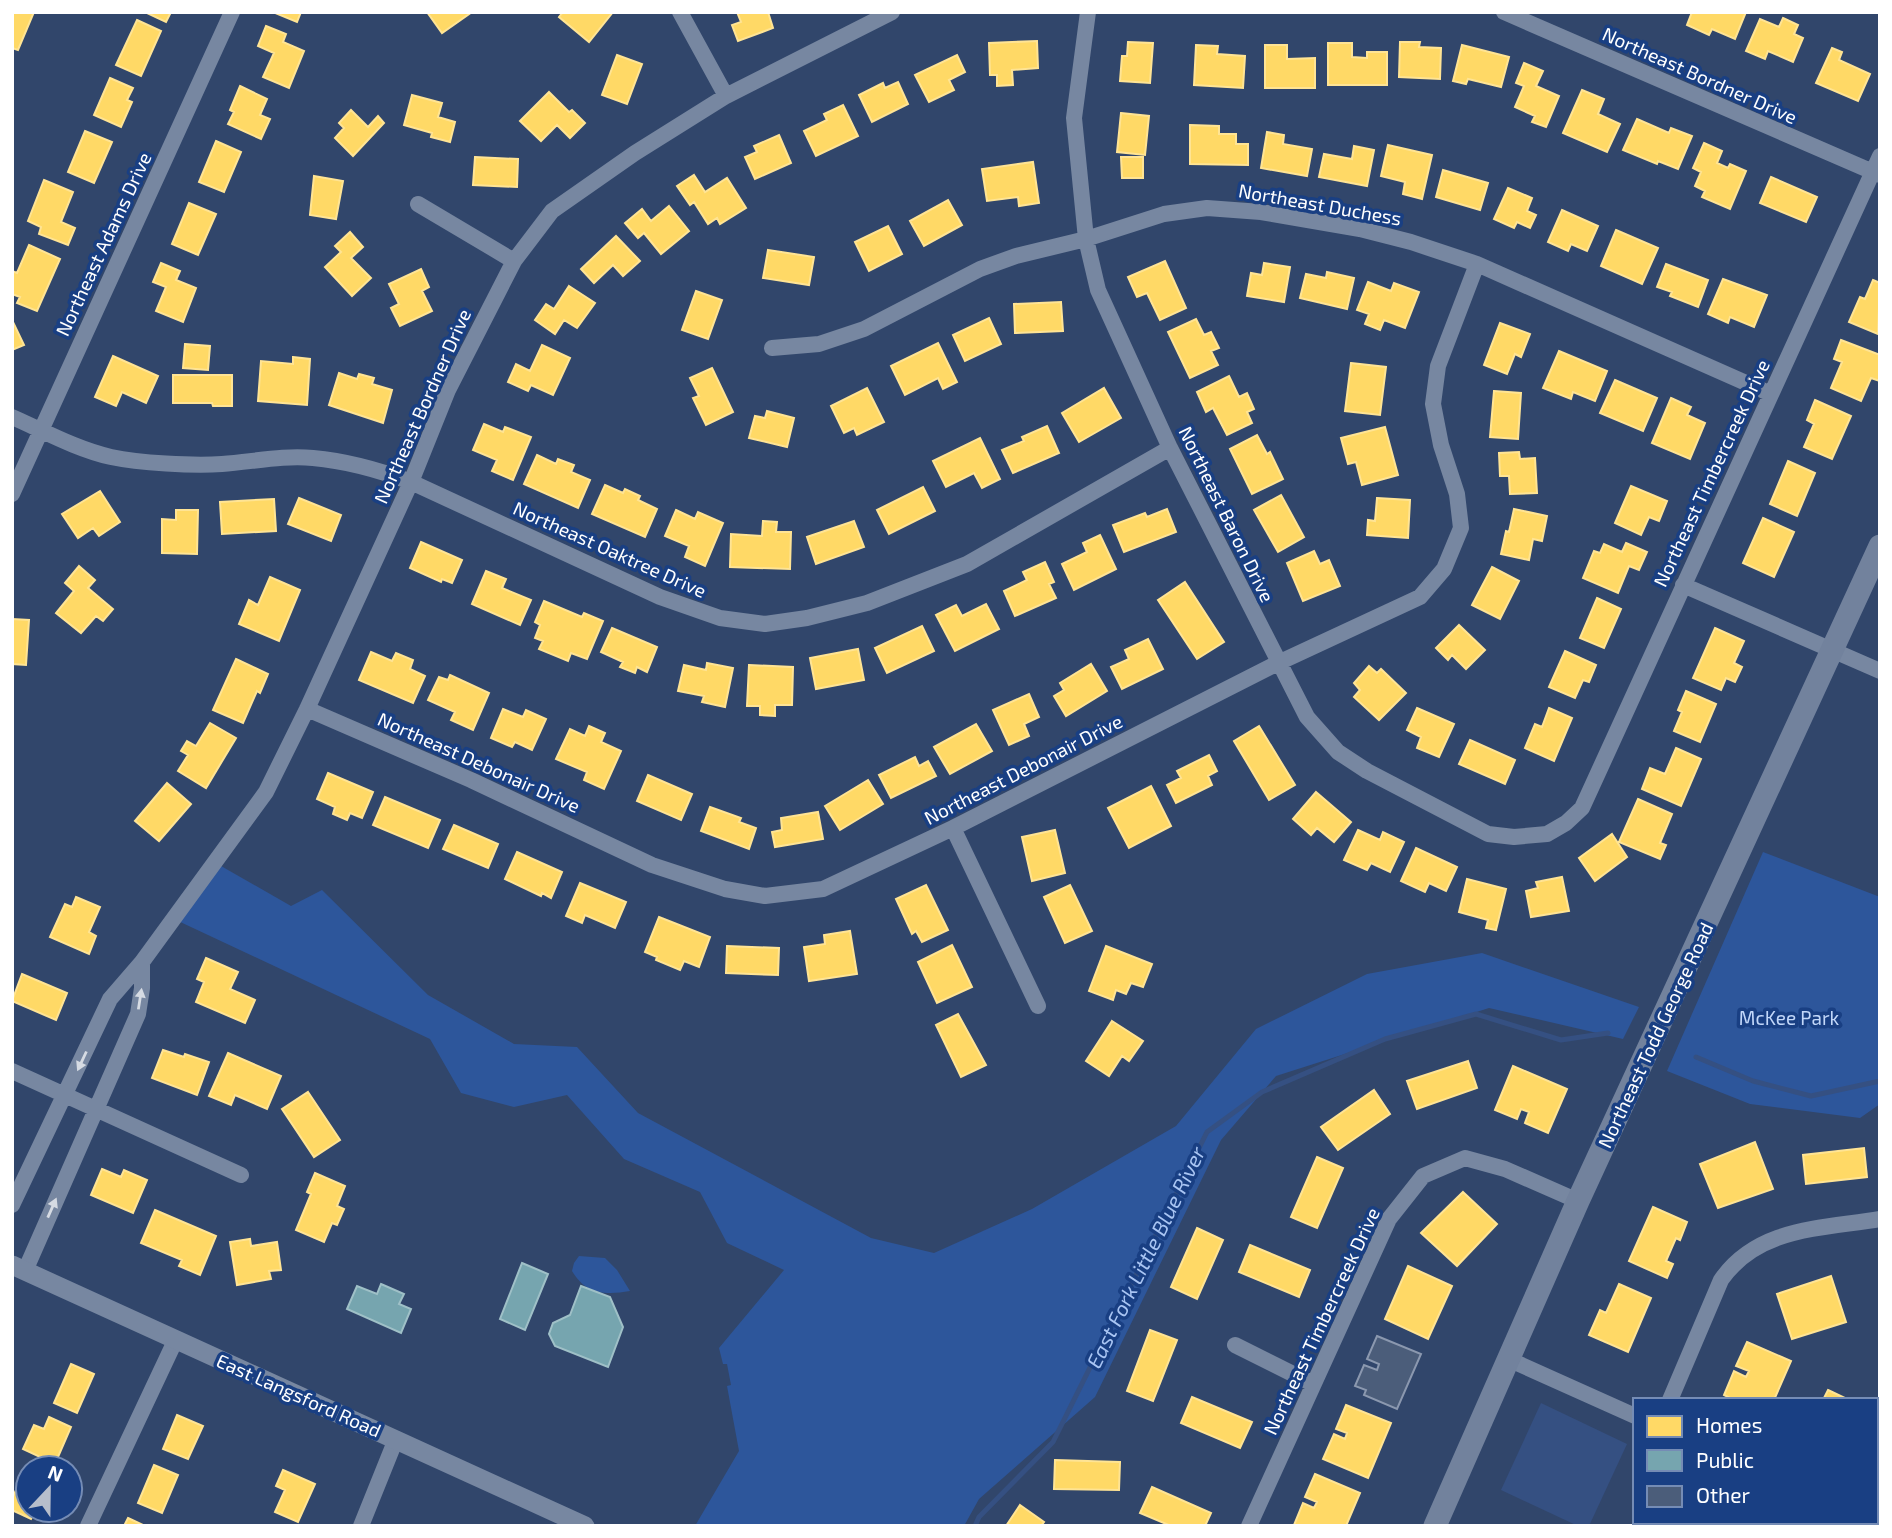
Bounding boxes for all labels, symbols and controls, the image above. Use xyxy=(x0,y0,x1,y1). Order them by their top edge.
street label: Northeast Bordner Drive xyxy=(1599,22,1801,128)
street label: Northeast Adams Drive xyxy=(50,148,156,340)
street label: Northeast Duchess xyxy=(1237,178,1403,230)
street label: Northeast Bordner Drive xyxy=(369,305,475,507)
street label: Northeast Timbercreek Drive xyxy=(1648,356,1774,590)
street label: Northeast Baron Drive xyxy=(1174,422,1280,606)
street label: Northeast Oaktree Drive xyxy=(510,496,710,602)
street label: Northeast Debonair Drive xyxy=(374,707,584,817)
street label: Northeast Debonair Drive xyxy=(920,709,1126,829)
street label: Northeast Todd George Road xyxy=(1593,919,1717,1151)
one-way arrow xyxy=(135,988,146,1010)
park label: McKee Park xyxy=(1739,1006,1840,1029)
one-way arrow xyxy=(76,1051,88,1071)
water label: East Fork Little Blue River xyxy=(1080,1142,1210,1372)
one-way arrow xyxy=(47,1198,58,1219)
street label: Northeast Timbercreek Drive xyxy=(1258,1204,1384,1438)
street label: East Langsford Road xyxy=(213,1348,385,1442)
legend xyxy=(1633,1398,1878,1524)
text: Homes xyxy=(1696,1412,1762,1437)
text: Public xyxy=(1696,1447,1754,1472)
north arrow xyxy=(14,1454,84,1524)
text: N xyxy=(45,1460,66,1486)
text: Other xyxy=(1696,1482,1751,1507)

